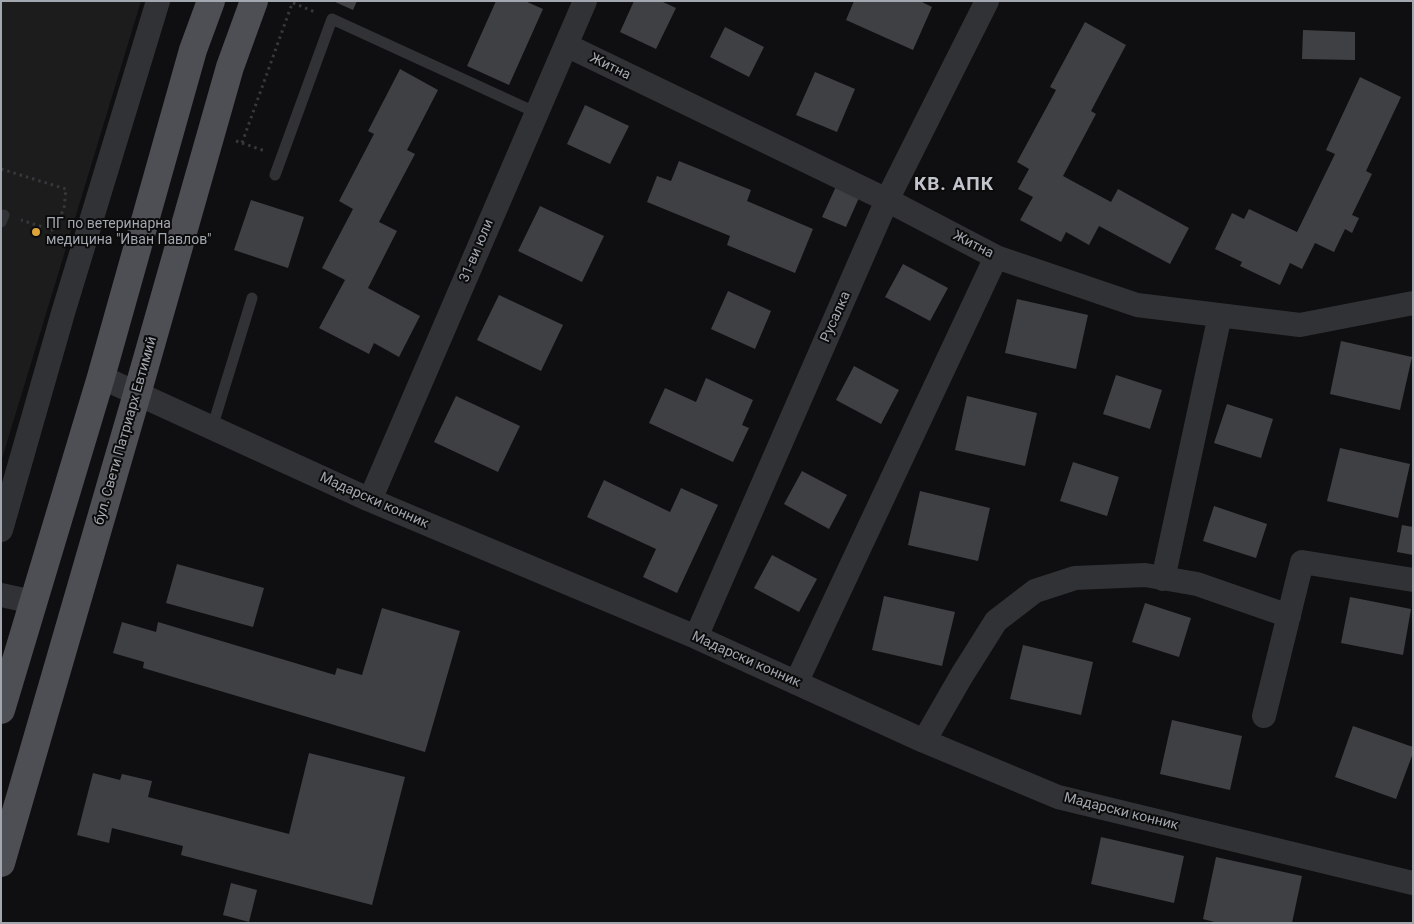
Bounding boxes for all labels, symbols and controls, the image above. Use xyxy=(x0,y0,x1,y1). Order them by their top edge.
street label: Житна xyxy=(587,50,633,84)
district label: КВ. АПК xyxy=(913,174,995,196)
place label: ПГ по ветеринарна медицина "Иван Павлов" xyxy=(46,216,212,248)
street label: 31-ви юли xyxy=(456,217,498,285)
marker: ПГ по ветеринарна медицина "Иван Павлов" xyxy=(30,226,42,238)
street label: Житна xyxy=(950,228,996,262)
street label: Русалка xyxy=(817,289,855,345)
street label: бул. Свети Патриарх Евтимий xyxy=(91,335,161,527)
street label: Мадарски конник xyxy=(317,469,431,533)
street label: Мадарски конник xyxy=(689,628,803,692)
street label: Мадарски конник xyxy=(1062,790,1180,834)

